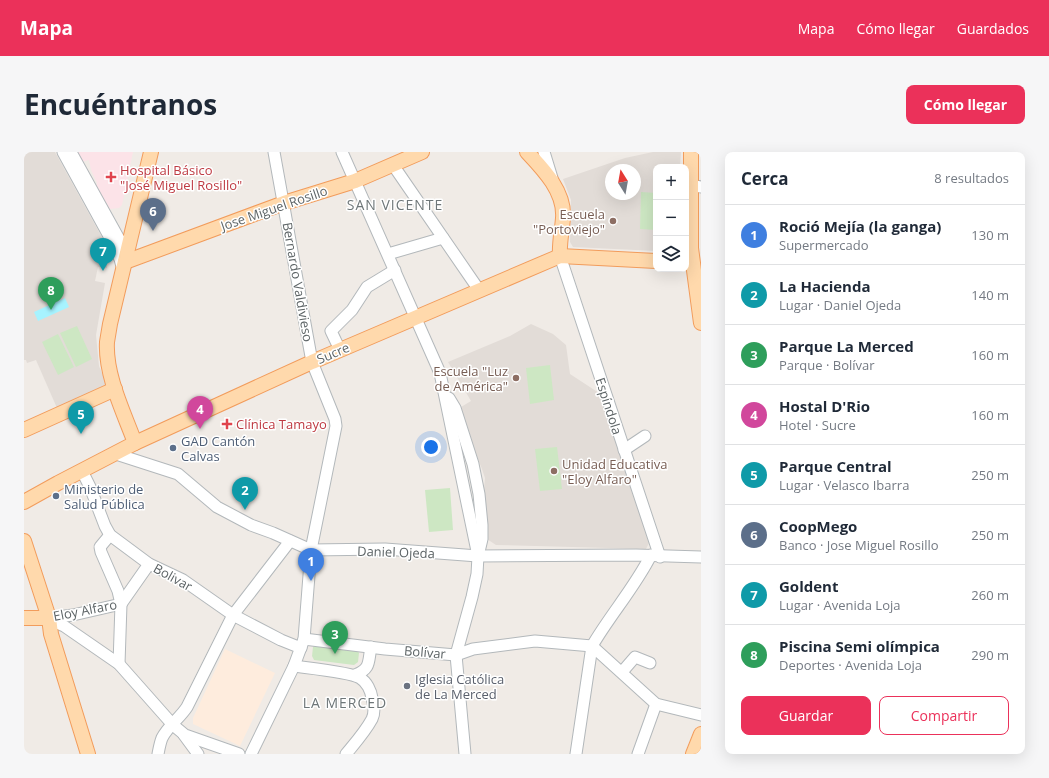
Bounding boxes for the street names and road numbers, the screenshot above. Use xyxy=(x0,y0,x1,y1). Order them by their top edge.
street label: Jose Miguel Rosillo xyxy=(216,181,330,235)
street label: Bernardo Valdivieso xyxy=(279,221,317,343)
street label: Sucre xyxy=(314,338,352,368)
street label: Espíndola xyxy=(591,375,627,437)
street label: Daniel Ojeda xyxy=(357,542,435,562)
street label: Bolivar xyxy=(150,559,196,595)
street label: Eloy Alfaro xyxy=(52,595,119,625)
street label: Bolívar xyxy=(403,641,447,663)

